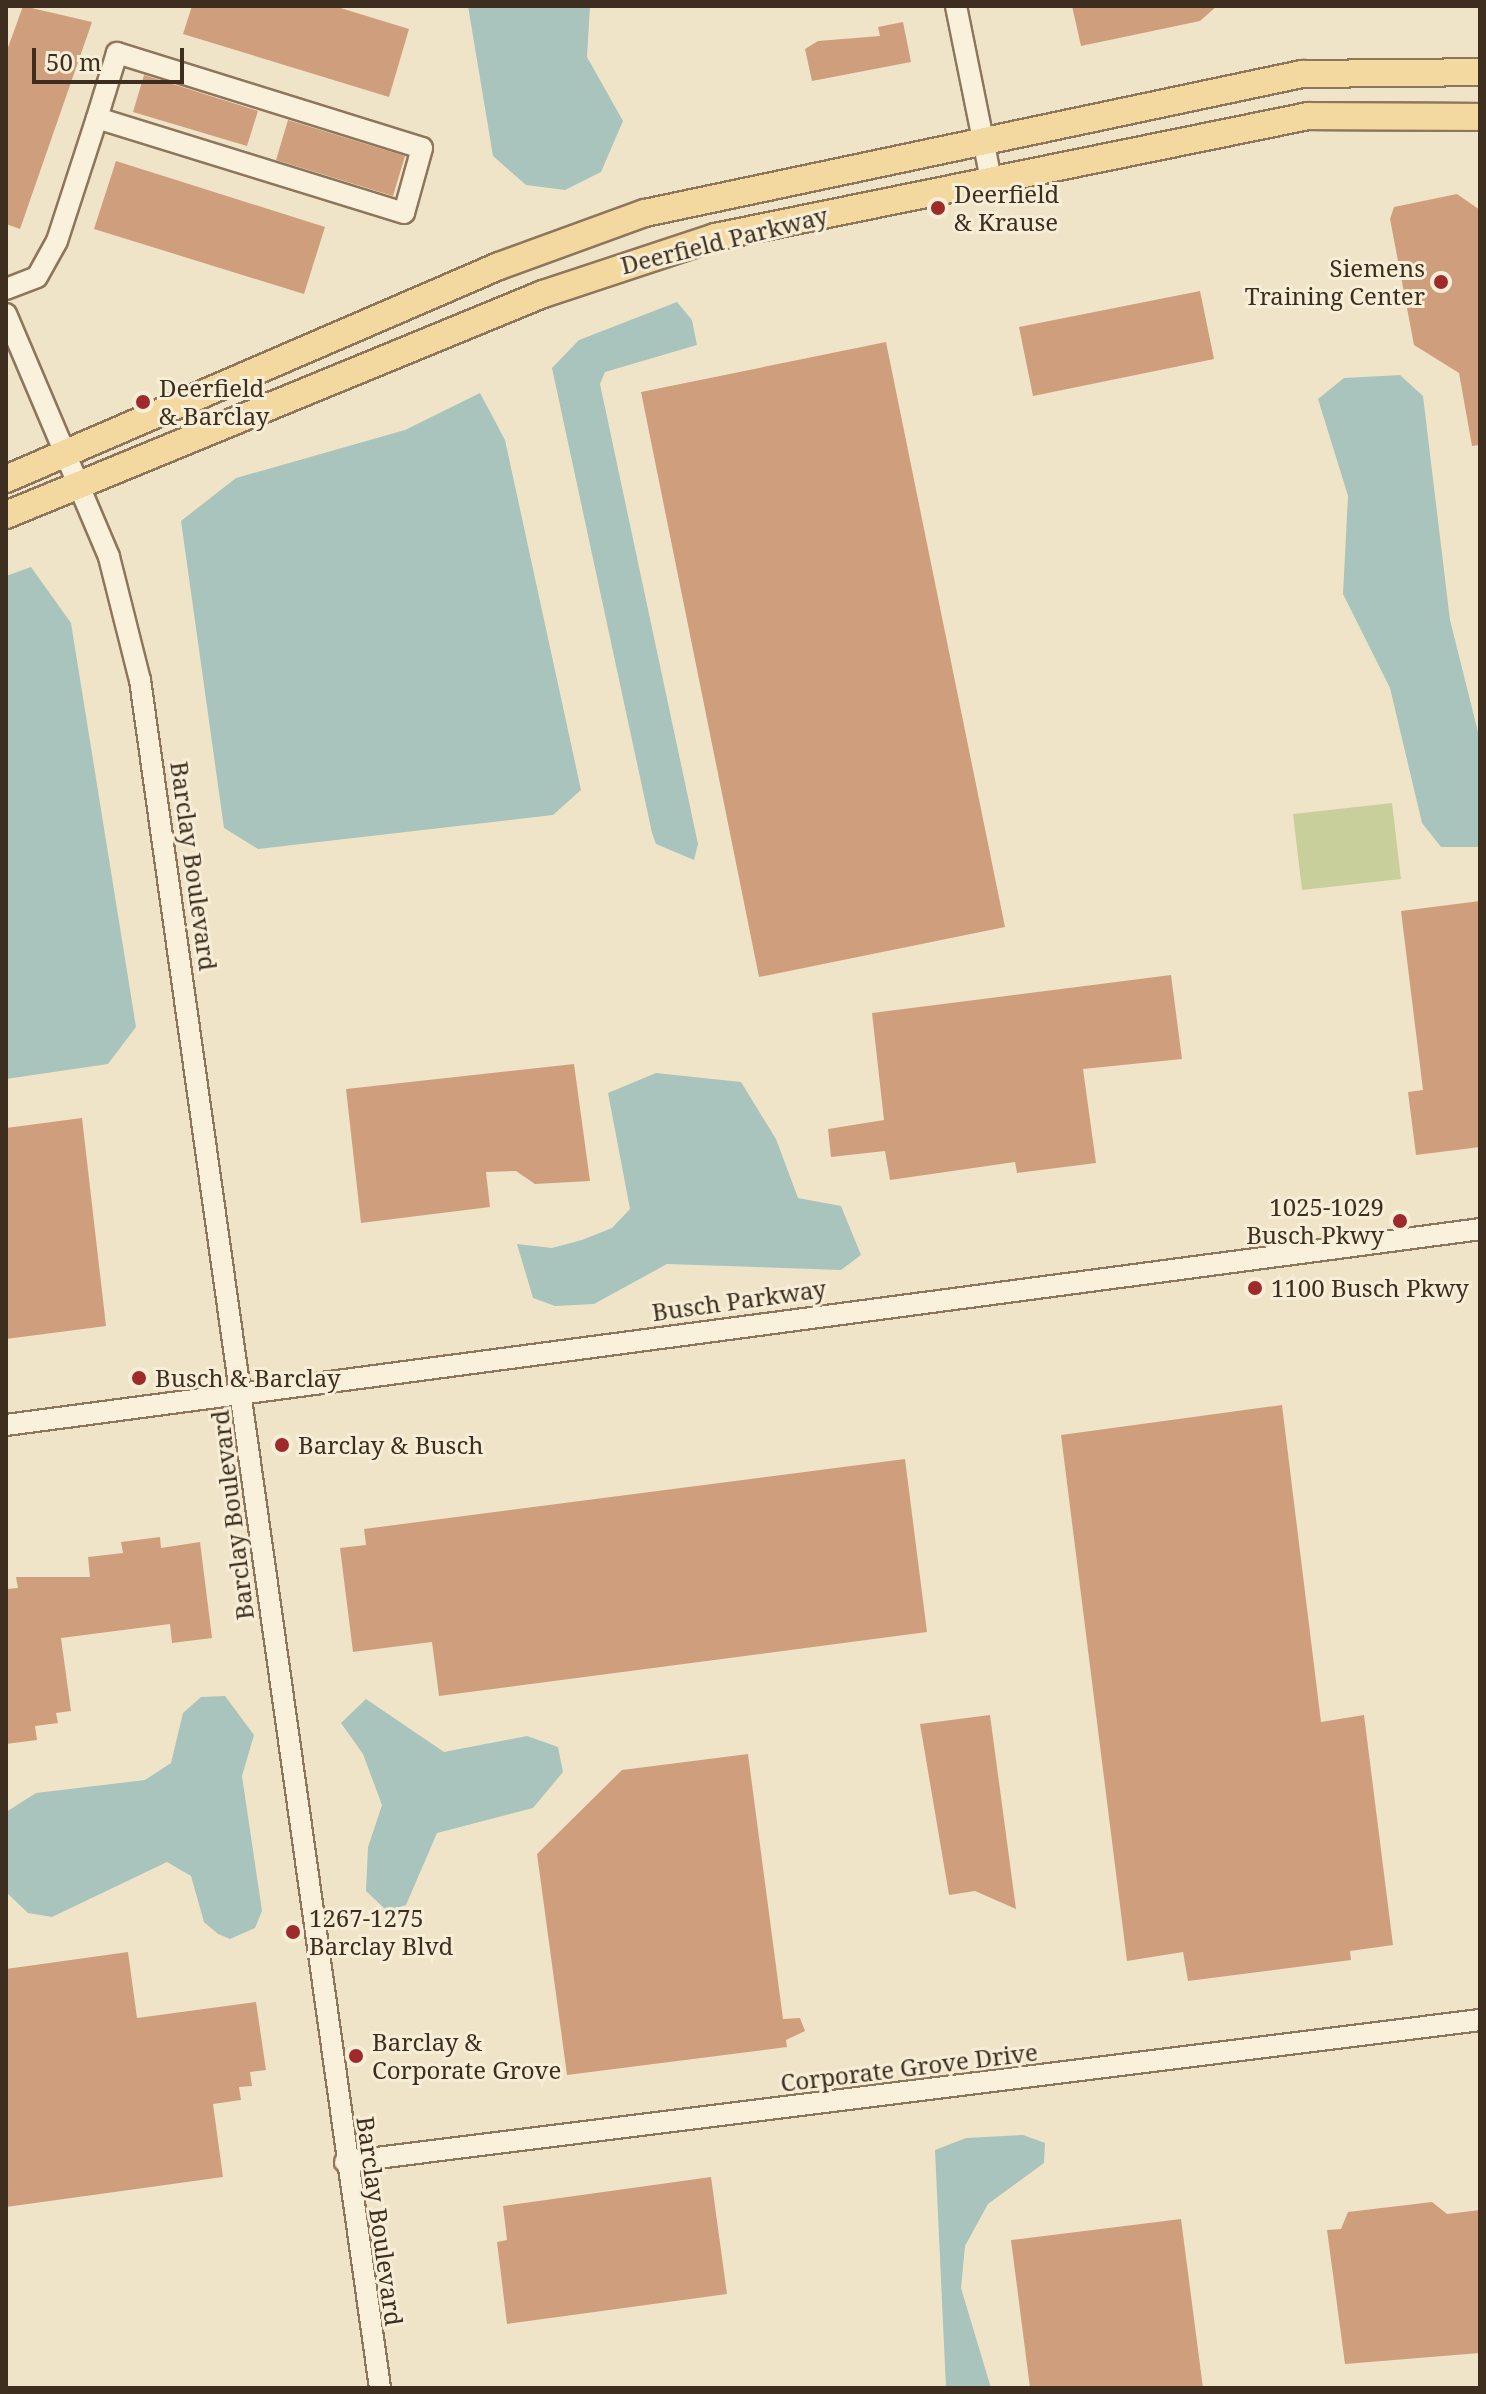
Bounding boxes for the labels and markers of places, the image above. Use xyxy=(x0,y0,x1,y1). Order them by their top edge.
place label: Deerfield & Krause xyxy=(954,180,1059,236)
marker: Deerfield & Krause xyxy=(929,199,947,217)
place label: Siemens Training Center xyxy=(1245,254,1425,310)
marker: Siemens Training Center xyxy=(1432,273,1450,291)
place label: Deerfield & Barclay xyxy=(159,374,269,430)
marker: Deerfield & Barclay xyxy=(134,393,152,411)
place label: 1025-1029 Busch Pkwy xyxy=(1246,1193,1384,1249)
marker: 1025-1029 Busch Pkwy xyxy=(1391,1212,1409,1230)
place label: 1100 Busch Pkwy xyxy=(1271,1274,1469,1302)
marker: 1100 Busch Pkwy xyxy=(1246,1279,1264,1297)
place label: Busch & Barclay xyxy=(155,1364,340,1392)
marker: Busch & Barclay xyxy=(130,1369,148,1387)
place label: Barclay & Busch xyxy=(298,1431,483,1459)
marker: Barclay & Busch xyxy=(273,1436,291,1454)
place label: 1267-1275 Barclay Blvd xyxy=(309,1904,453,1960)
marker: 1267-1275 Barclay Blvd xyxy=(284,1923,302,1941)
place label: Barclay & Corporate Grove xyxy=(372,2028,561,2084)
marker: Barclay & Corporate Grove xyxy=(347,2047,365,2065)

